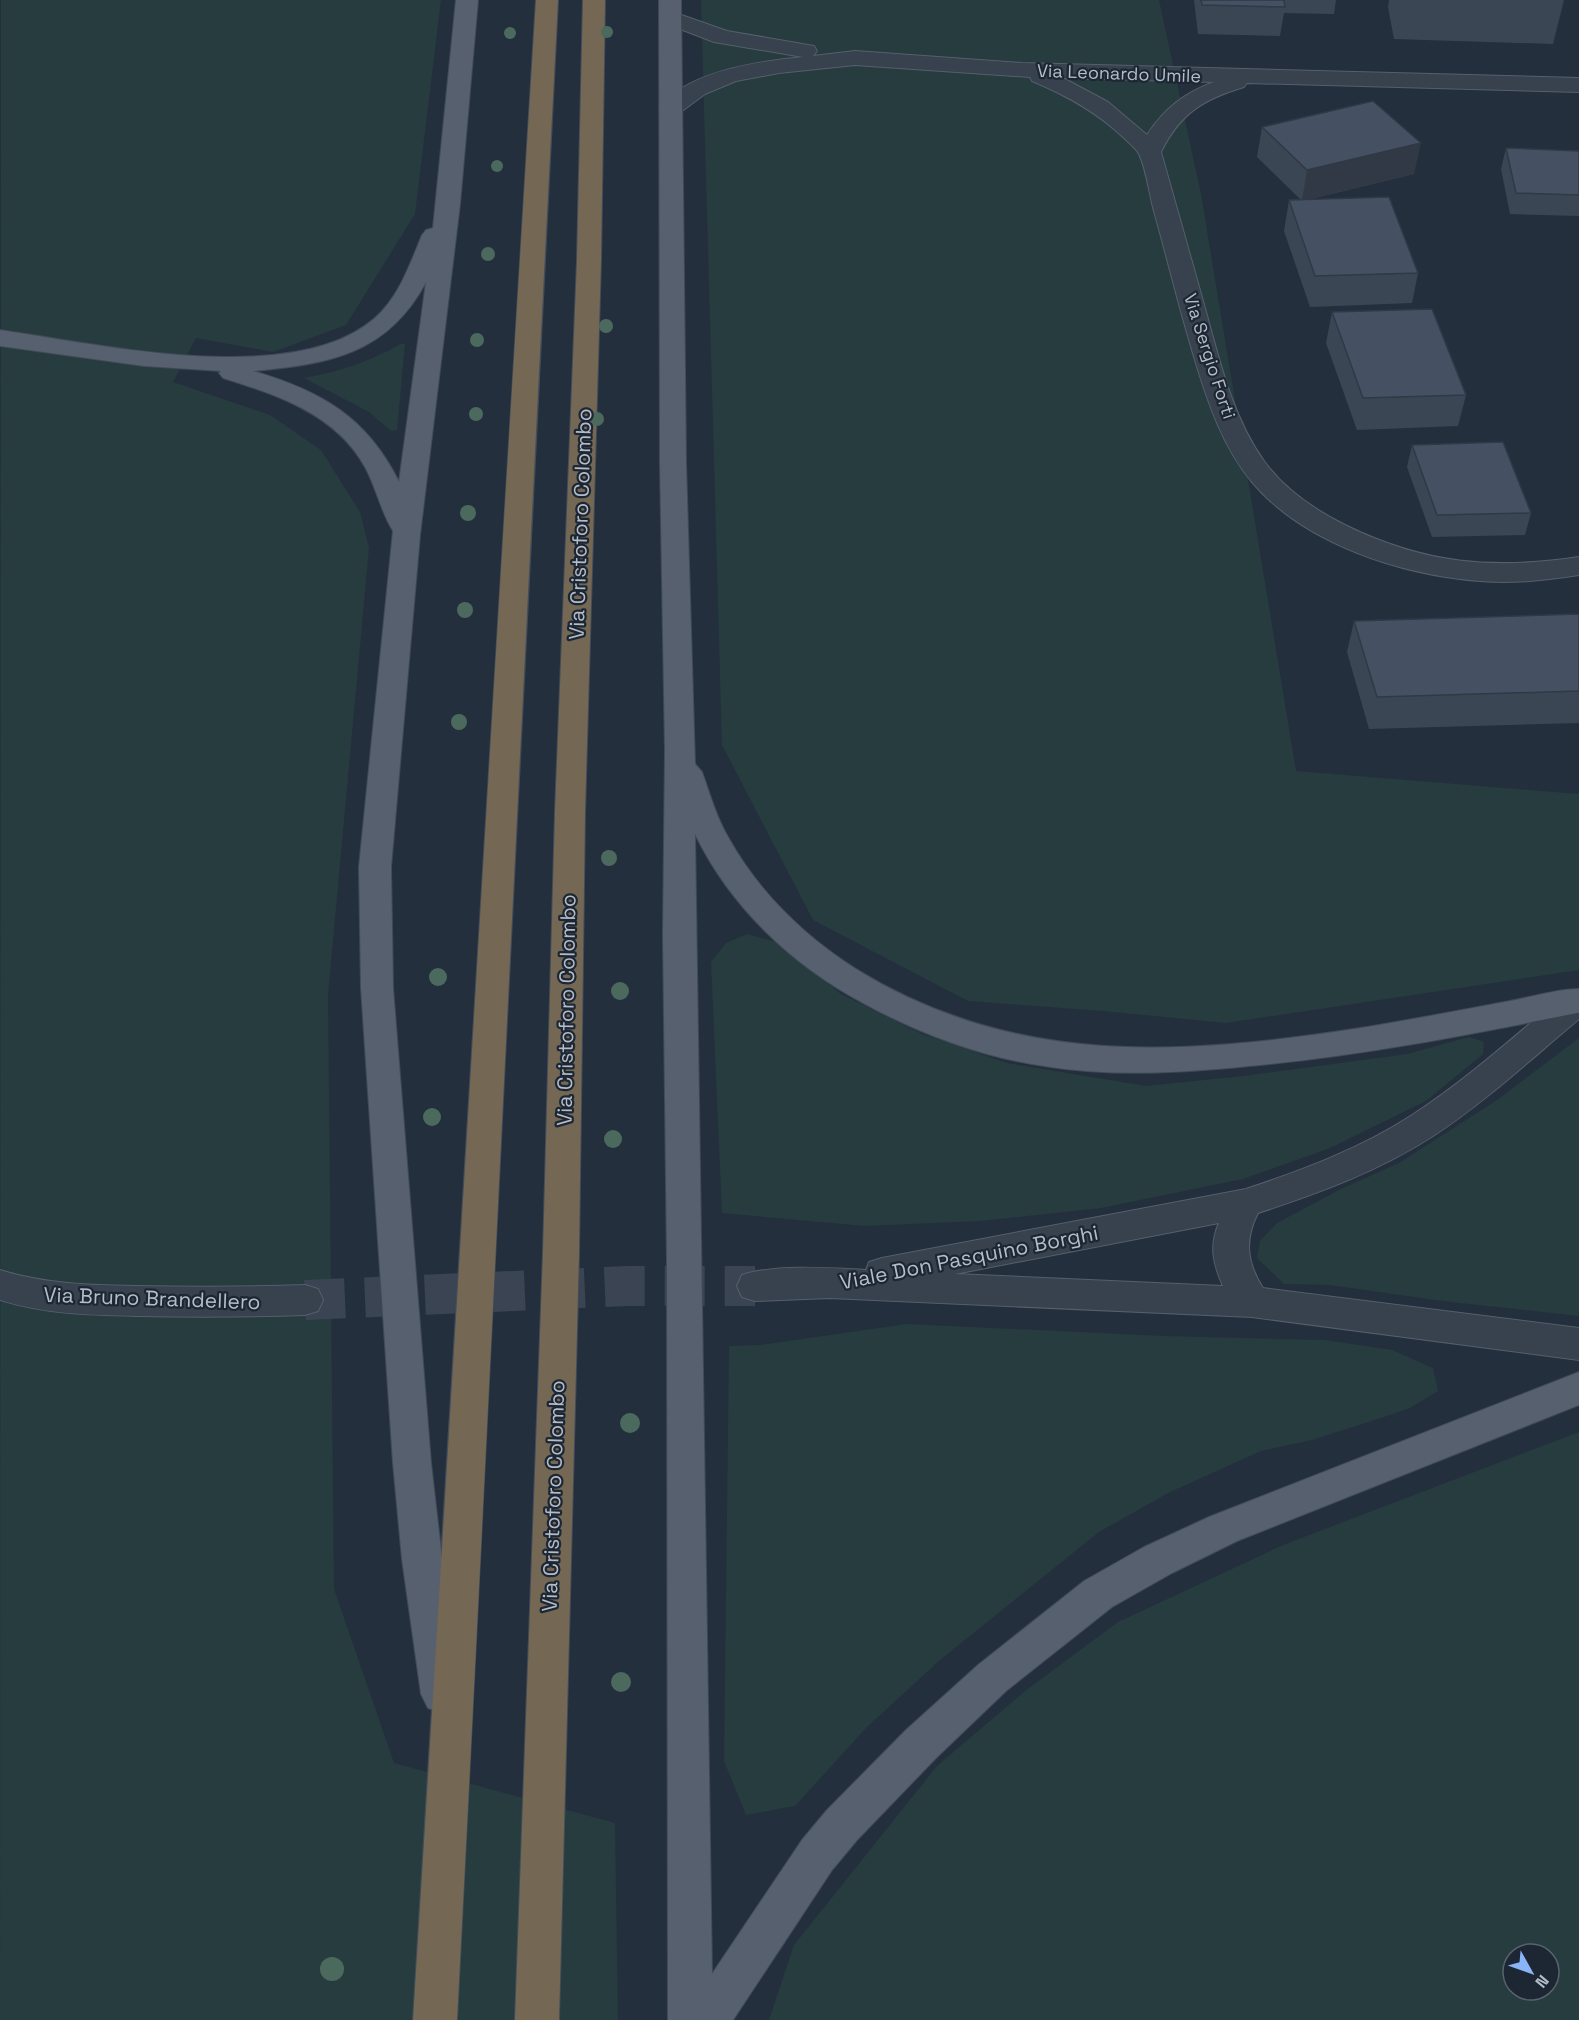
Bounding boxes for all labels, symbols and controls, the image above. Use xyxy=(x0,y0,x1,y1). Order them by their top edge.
street label: Via Leonardo Umile xyxy=(1037,59,1201,87)
street label: Via Sergio Forti xyxy=(1179,290,1241,422)
street label: Via Cristoforo Colombo xyxy=(562,408,598,640)
street label: Via Cristoforo Colombo xyxy=(550,894,582,1126)
street label: Viale Don Pasquino Borghi xyxy=(838,1219,1100,1295)
street label: Via Bruno Brandellero xyxy=(43,1281,261,1315)
street label: Via Cristoforo Colombo xyxy=(535,1380,571,1612)
north arrow xyxy=(1501,1942,1561,2002)
text: N xyxy=(1531,1970,1554,1992)

